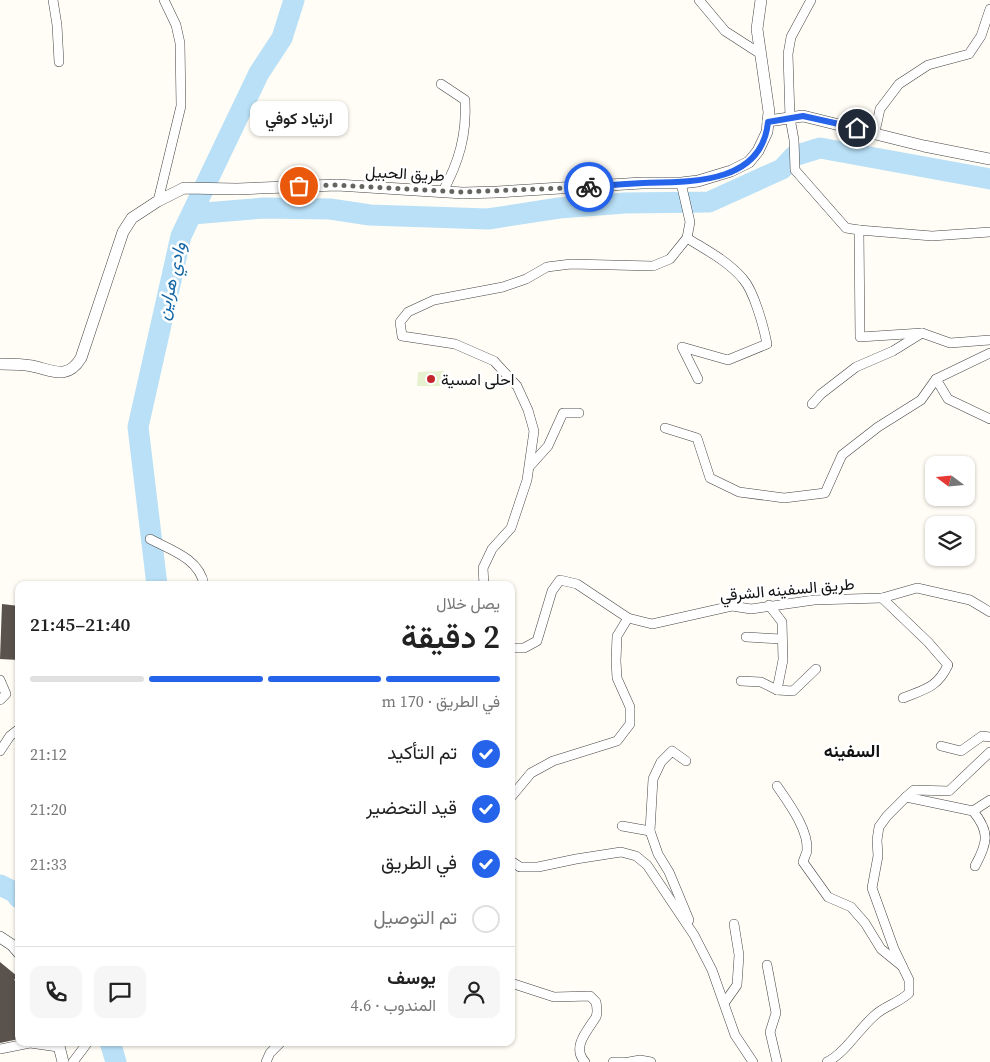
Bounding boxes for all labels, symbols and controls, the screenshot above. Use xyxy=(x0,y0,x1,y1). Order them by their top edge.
callout: ارتياد كوفي xyxy=(250,101,348,136)
text: ارتياد كوفي xyxy=(265,107,333,129)
pin xyxy=(836,107,878,149)
icon: home xyxy=(843,114,871,142)
street label: طريق الحبيل xyxy=(365,160,445,186)
courier xyxy=(564,162,614,212)
pin xyxy=(278,165,320,207)
icon: bag xyxy=(285,172,313,200)
icon: bike xyxy=(575,173,603,201)
water label: وادي هراين xyxy=(149,239,195,323)
place label: احلى امسية xyxy=(441,368,514,390)
marker: احلى امسية xyxy=(425,373,437,385)
north arrow xyxy=(925,456,975,506)
map controls xyxy=(925,456,975,566)
button: layers xyxy=(925,516,975,566)
street label: طريق السفينه الشرقي xyxy=(719,572,856,609)
text: يصل خلال xyxy=(436,592,500,614)
text: 21:40–21:45 xyxy=(30,611,130,637)
text: 2 دقيقة xyxy=(401,615,500,659)
text: في الطريق · 170 m xyxy=(382,690,500,712)
district label: السفينه xyxy=(824,738,880,763)
text: تم التأكيد xyxy=(387,739,457,765)
icon: check xyxy=(472,740,500,768)
text: 21:12 xyxy=(30,743,67,765)
text: قيد التحضير xyxy=(366,794,457,820)
icon: check xyxy=(472,795,500,823)
text: 21:20 xyxy=(30,798,67,820)
text: في الطريق xyxy=(381,849,457,875)
icon: check xyxy=(472,850,500,878)
text: 21:33 xyxy=(30,853,67,875)
text: تم التوصيل xyxy=(373,904,457,930)
text: يوسف xyxy=(387,964,436,990)
button: phone xyxy=(30,966,82,1018)
button: chat xyxy=(94,966,146,1018)
button: person xyxy=(448,966,500,1018)
text: المندوب · 4.6 xyxy=(350,994,436,1016)

